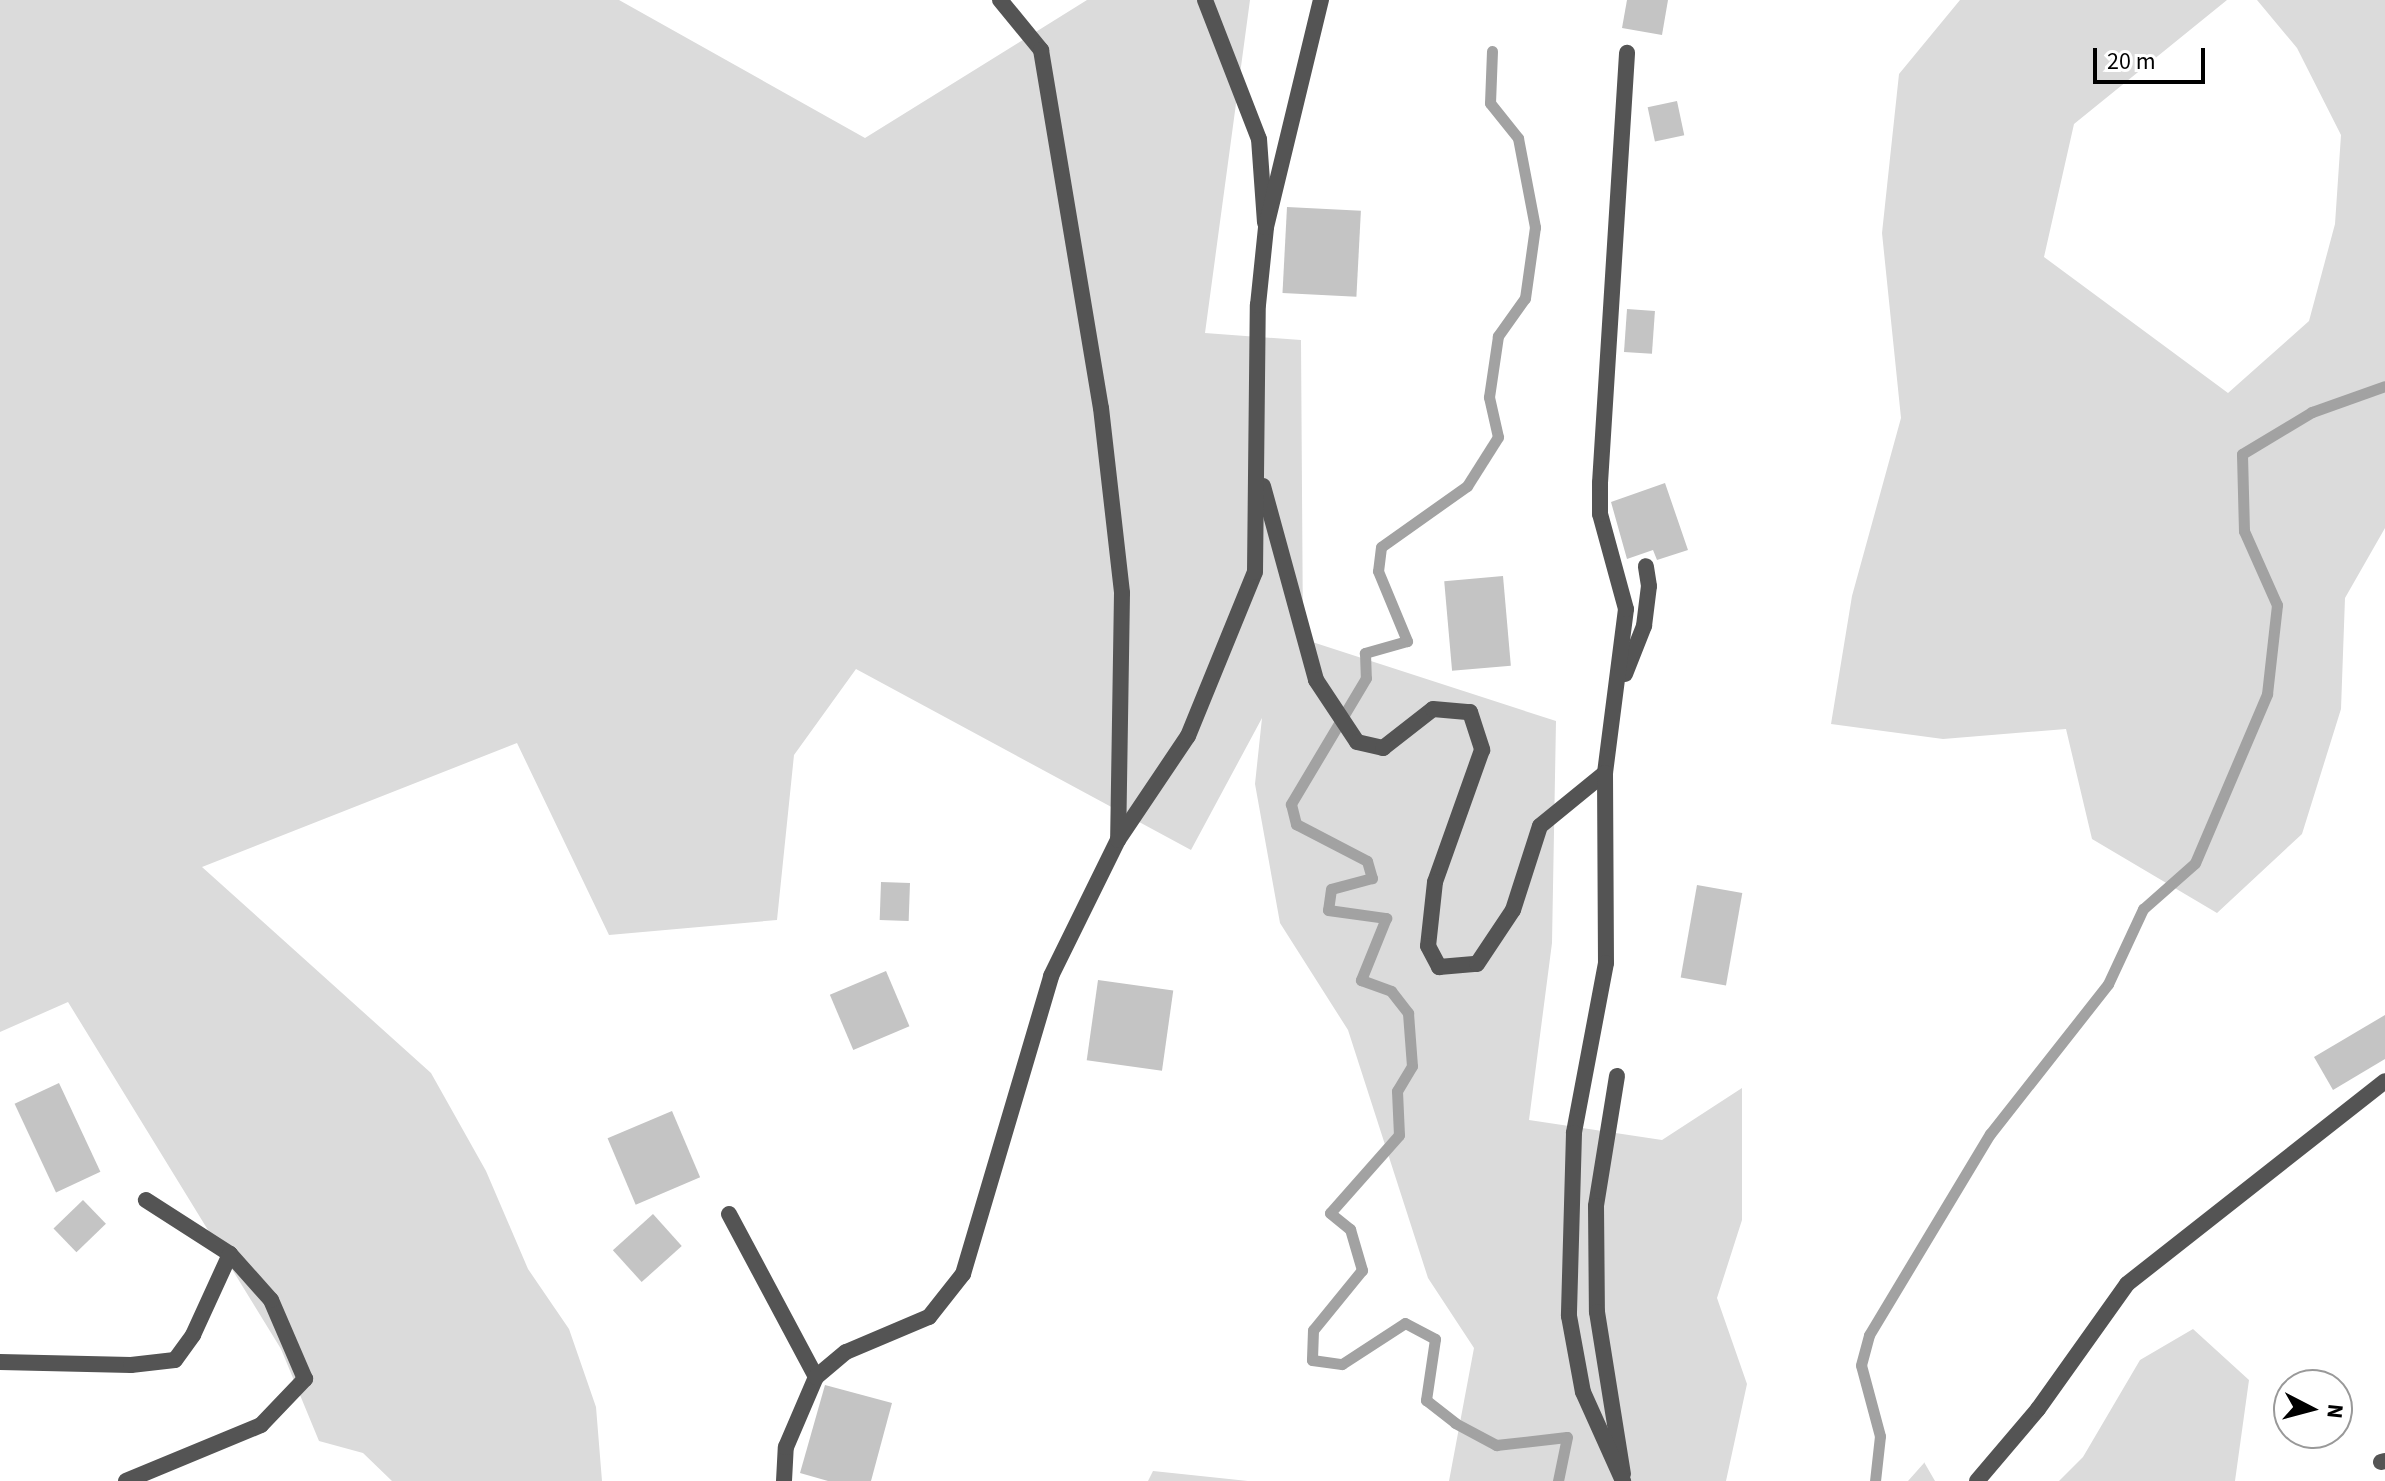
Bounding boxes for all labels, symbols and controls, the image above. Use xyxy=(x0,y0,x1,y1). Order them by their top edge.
scale bar xyxy=(2097,32,2209,82)
text: 20 m xyxy=(2107,44,2156,79)
north arrow xyxy=(2273,1369,2353,1449)
text: N xyxy=(2318,1402,2352,1420)

